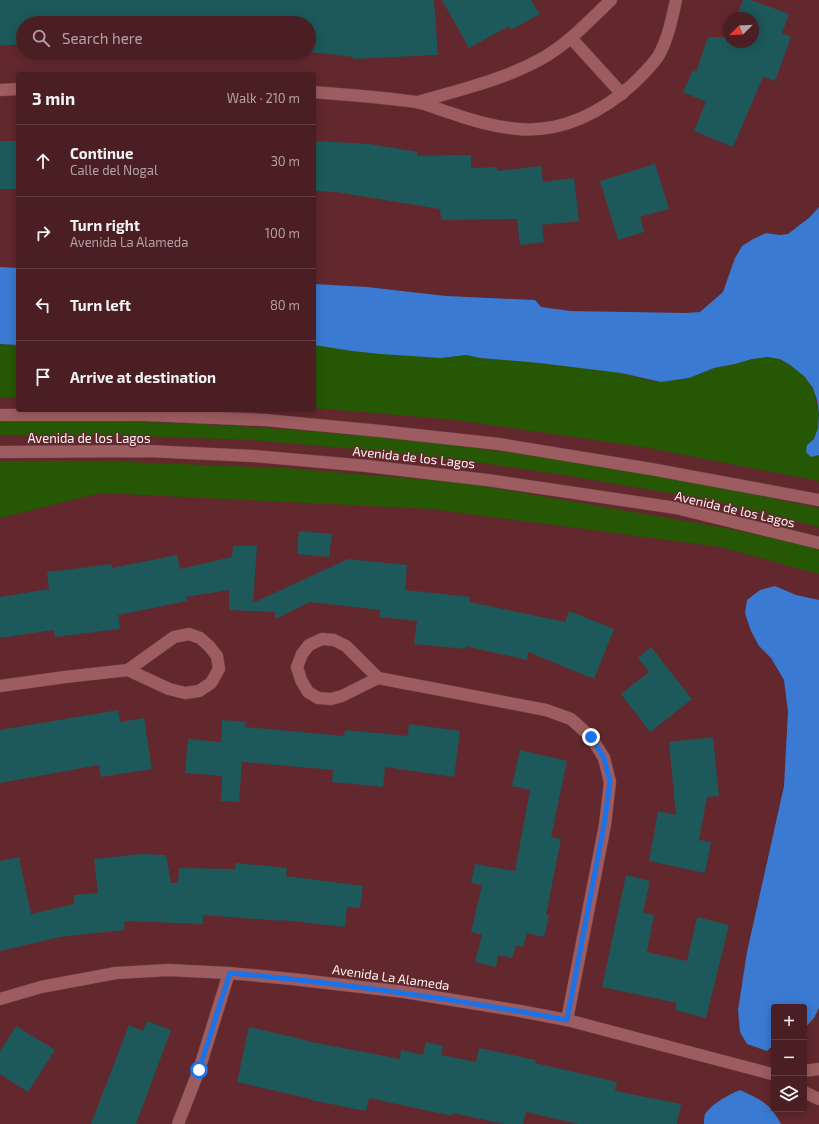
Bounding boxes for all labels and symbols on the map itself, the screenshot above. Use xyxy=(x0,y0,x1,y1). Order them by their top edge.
north arrow xyxy=(723,12,759,48)
street label: Avenida de los Lagos xyxy=(28,430,150,446)
street label: Avenida de los Lagos xyxy=(352,443,476,471)
street label: Avenida de los Lagos xyxy=(673,487,797,531)
route end xyxy=(582,728,600,746)
street label: Avenida La Alameda xyxy=(331,961,451,993)
route start xyxy=(190,1061,208,1079)

